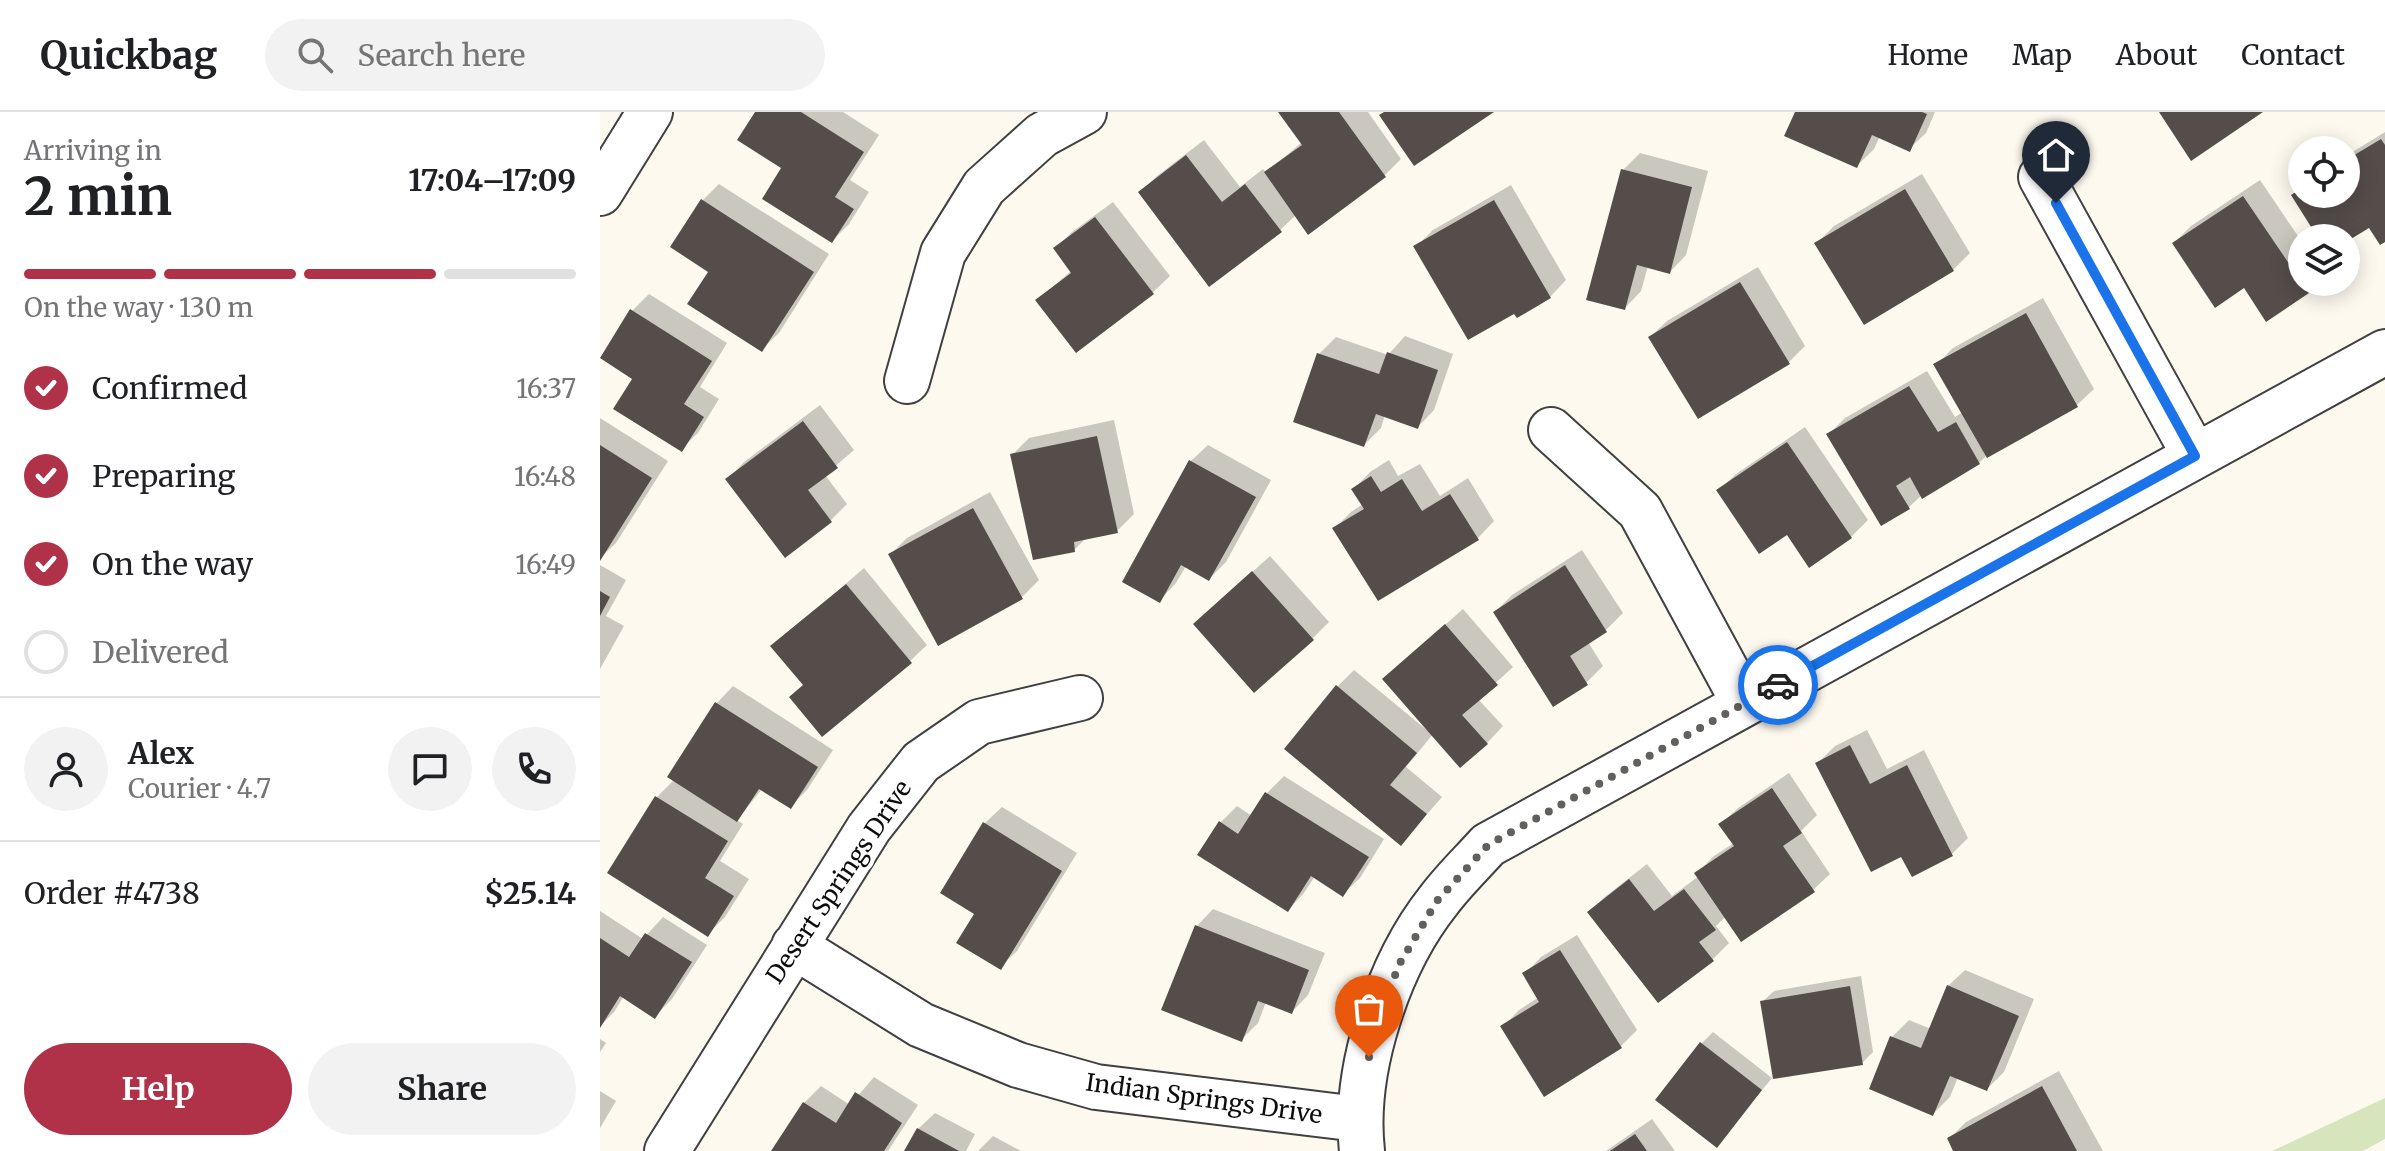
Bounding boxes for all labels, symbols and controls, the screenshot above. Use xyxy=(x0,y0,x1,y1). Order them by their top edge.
search box xyxy=(265,19,825,91)
text: Quickbag xyxy=(40,32,217,79)
icon: search xyxy=(293,33,337,77)
text: Search here xyxy=(357,36,525,74)
text: Home xyxy=(1887,37,1968,73)
text: Map xyxy=(2012,37,2072,73)
text: About xyxy=(2116,37,2197,73)
text: Contact xyxy=(2241,37,2345,73)
pin xyxy=(2022,121,2090,203)
icon: home xyxy=(2034,133,2078,177)
text: Arriving in xyxy=(24,134,162,167)
map controls xyxy=(2288,136,2360,296)
button: locate xyxy=(2288,136,2360,208)
text: 17:04–17:09 xyxy=(408,161,576,199)
text: 2 min xyxy=(24,164,172,229)
button: layers xyxy=(2288,224,2360,296)
text: On the way · 130 m xyxy=(24,291,253,324)
icon: check xyxy=(24,366,68,410)
text: Confirmed xyxy=(92,369,247,407)
text: 16:37 xyxy=(516,372,576,405)
icon: check xyxy=(24,454,68,498)
text: Preparing xyxy=(92,457,235,495)
text: 16:48 xyxy=(514,460,576,493)
icon: check xyxy=(24,542,68,586)
text: On the way xyxy=(92,545,253,583)
text: 16:49 xyxy=(515,548,576,581)
text: Delivered xyxy=(92,633,229,671)
courier xyxy=(1738,645,1818,725)
icon: car xyxy=(1756,663,1800,707)
button: person xyxy=(24,727,108,811)
button: chat xyxy=(388,727,472,811)
button: phone xyxy=(492,727,576,811)
text: Alex xyxy=(128,734,194,772)
text: Courier · 4.7 xyxy=(128,772,271,805)
street label: Desert Springs Drive xyxy=(759,774,918,989)
text: Order #4738 xyxy=(24,874,200,912)
text: $25.14 xyxy=(484,874,576,912)
pin xyxy=(1335,975,1403,1057)
icon: bag xyxy=(1347,987,1391,1031)
button: Help xyxy=(24,1043,292,1135)
button: Share xyxy=(308,1043,576,1135)
street label: Indian Springs Drive xyxy=(1084,1067,1324,1130)

